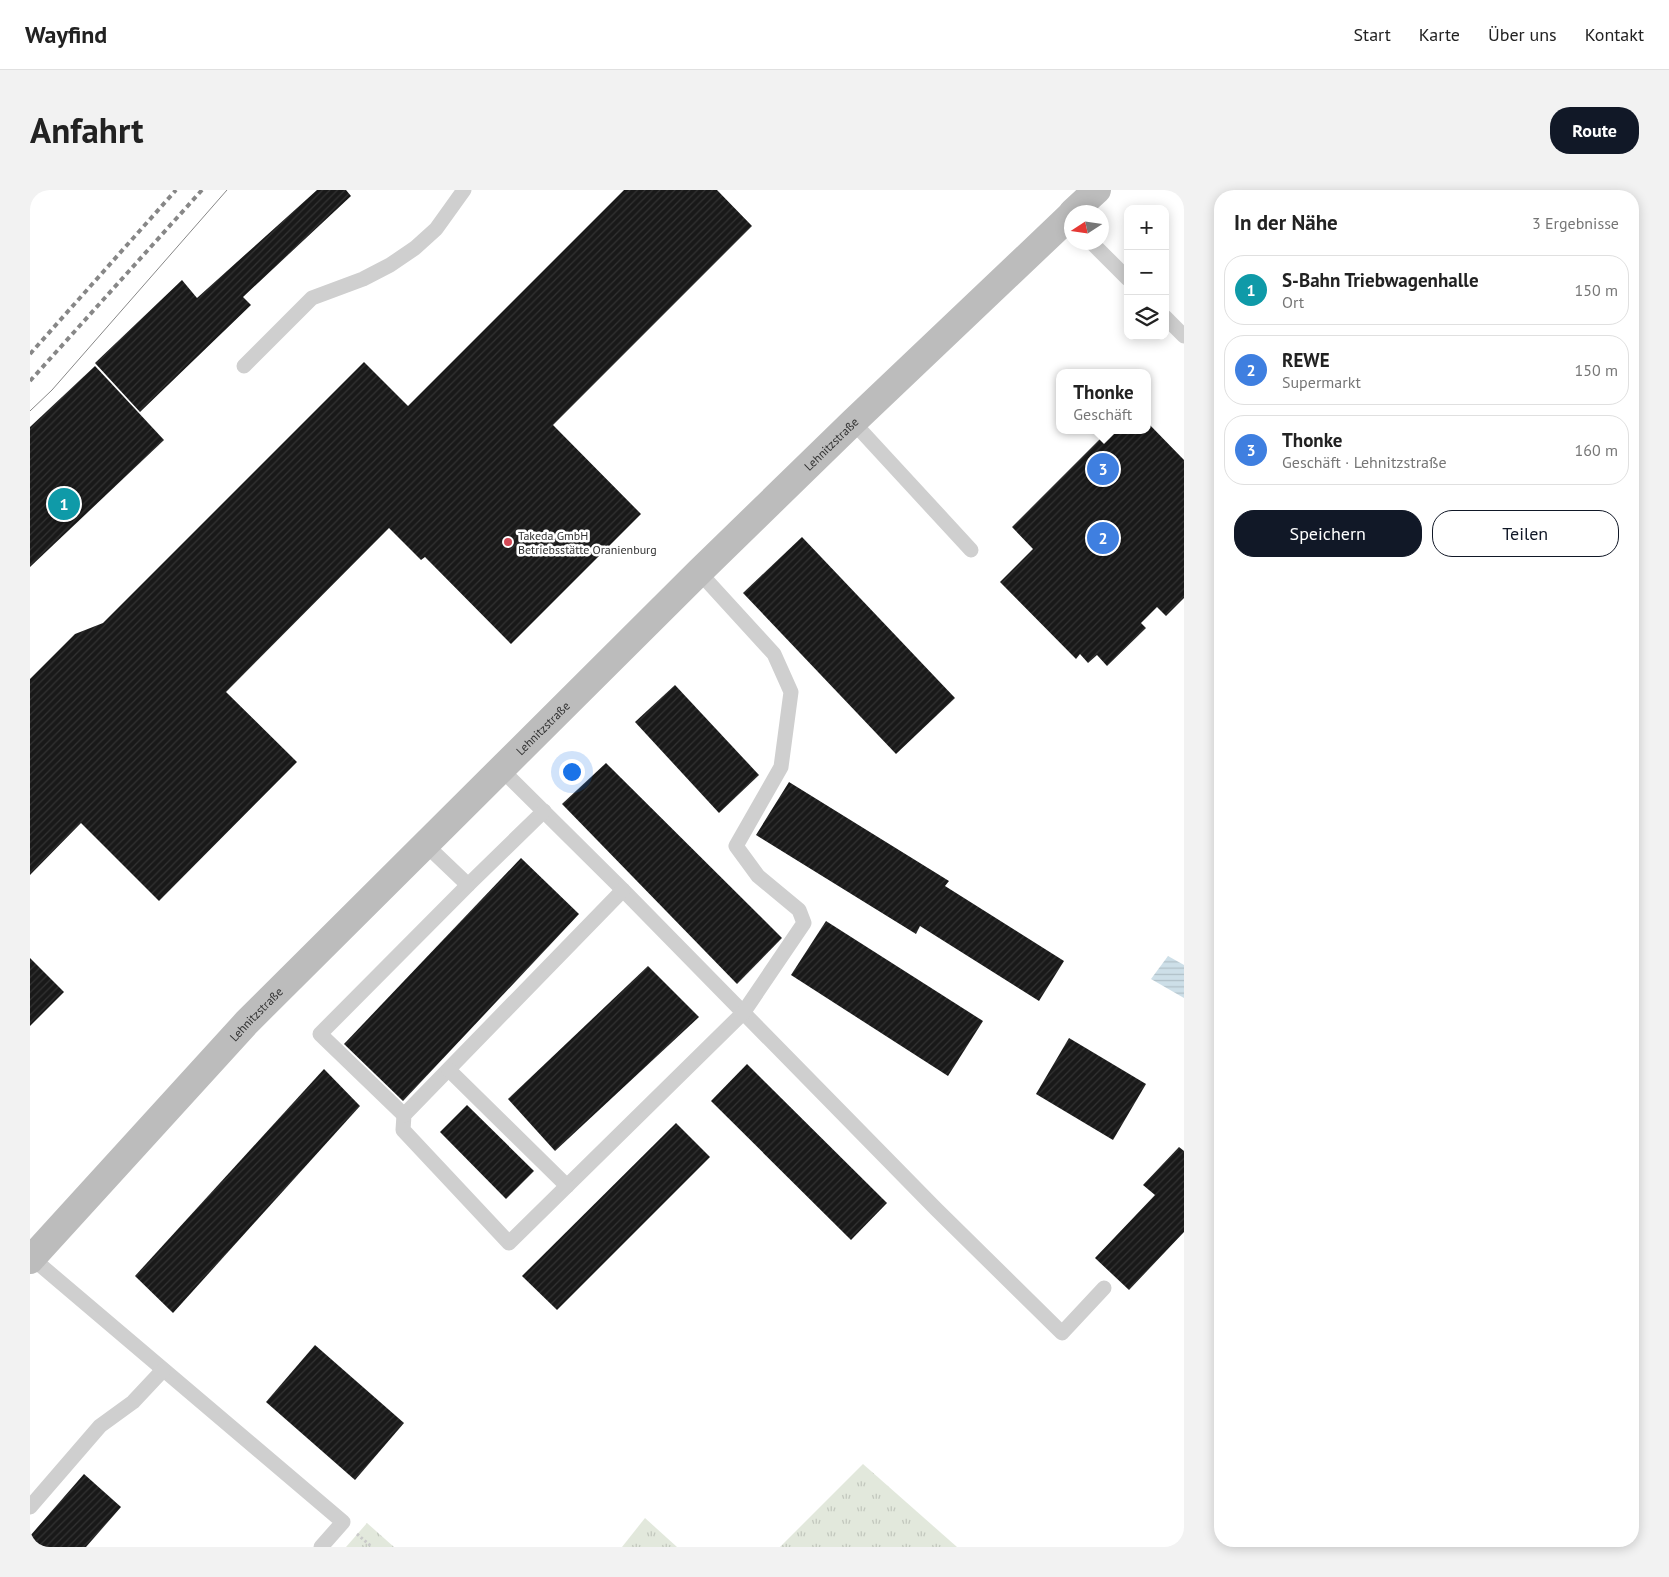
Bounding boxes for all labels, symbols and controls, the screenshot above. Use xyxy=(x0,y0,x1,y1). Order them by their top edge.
text: Wayfind xyxy=(25,19,107,50)
text: Start xyxy=(1353,23,1391,46)
text: Karte xyxy=(1419,23,1460,46)
text: Über uns xyxy=(1488,23,1557,46)
text: Kontakt xyxy=(1585,23,1644,46)
text: Anfahrt xyxy=(30,107,143,153)
button: Route xyxy=(1550,107,1639,154)
north arrow xyxy=(1064,205,1109,250)
map controls xyxy=(1124,205,1169,340)
button: + xyxy=(1124,205,1169,250)
text: In der Nähe xyxy=(1234,209,1338,236)
text: 3 Ergebnisse xyxy=(1532,213,1619,233)
button: − xyxy=(1124,250,1169,295)
text: S-Bahn Triebwagenhalle xyxy=(1282,268,1479,292)
text: 1 xyxy=(1246,280,1256,300)
text: 150 m xyxy=(1575,280,1618,300)
text: Ort xyxy=(1282,292,1304,312)
button: layers xyxy=(1124,295,1169,340)
text: REWE xyxy=(1282,348,1330,372)
text: 2 xyxy=(1246,360,1256,380)
text: 150 m xyxy=(1575,360,1618,380)
popup xyxy=(1056,369,1151,434)
text: Supermarkt xyxy=(1282,372,1361,392)
text: Thonke xyxy=(1073,380,1134,404)
text: Geschäft xyxy=(1073,404,1132,424)
street label: Lehnitzstraße xyxy=(801,414,861,473)
text: Thonke xyxy=(1282,428,1342,452)
text: 3 xyxy=(1246,440,1256,460)
text: 160 m xyxy=(1575,440,1618,460)
pin: 3 xyxy=(1087,450,1119,488)
text: Geschäft · Lehnitzstraße xyxy=(1282,452,1447,472)
pin: 1 xyxy=(48,485,80,523)
button: Speichern xyxy=(1234,510,1422,557)
button: Teilen xyxy=(1432,510,1619,557)
pin: 2 xyxy=(1087,519,1119,557)
place label: Takeda GmbH Betriebsstätte Oranienburg xyxy=(518,528,657,557)
marker: Takeda GmbH Betriebsstätte Oranienburg xyxy=(502,536,514,548)
street label: Lehnitzstraße xyxy=(512,698,573,758)
your location xyxy=(559,759,585,785)
street label: Lehnitzstraße xyxy=(226,984,285,1044)

